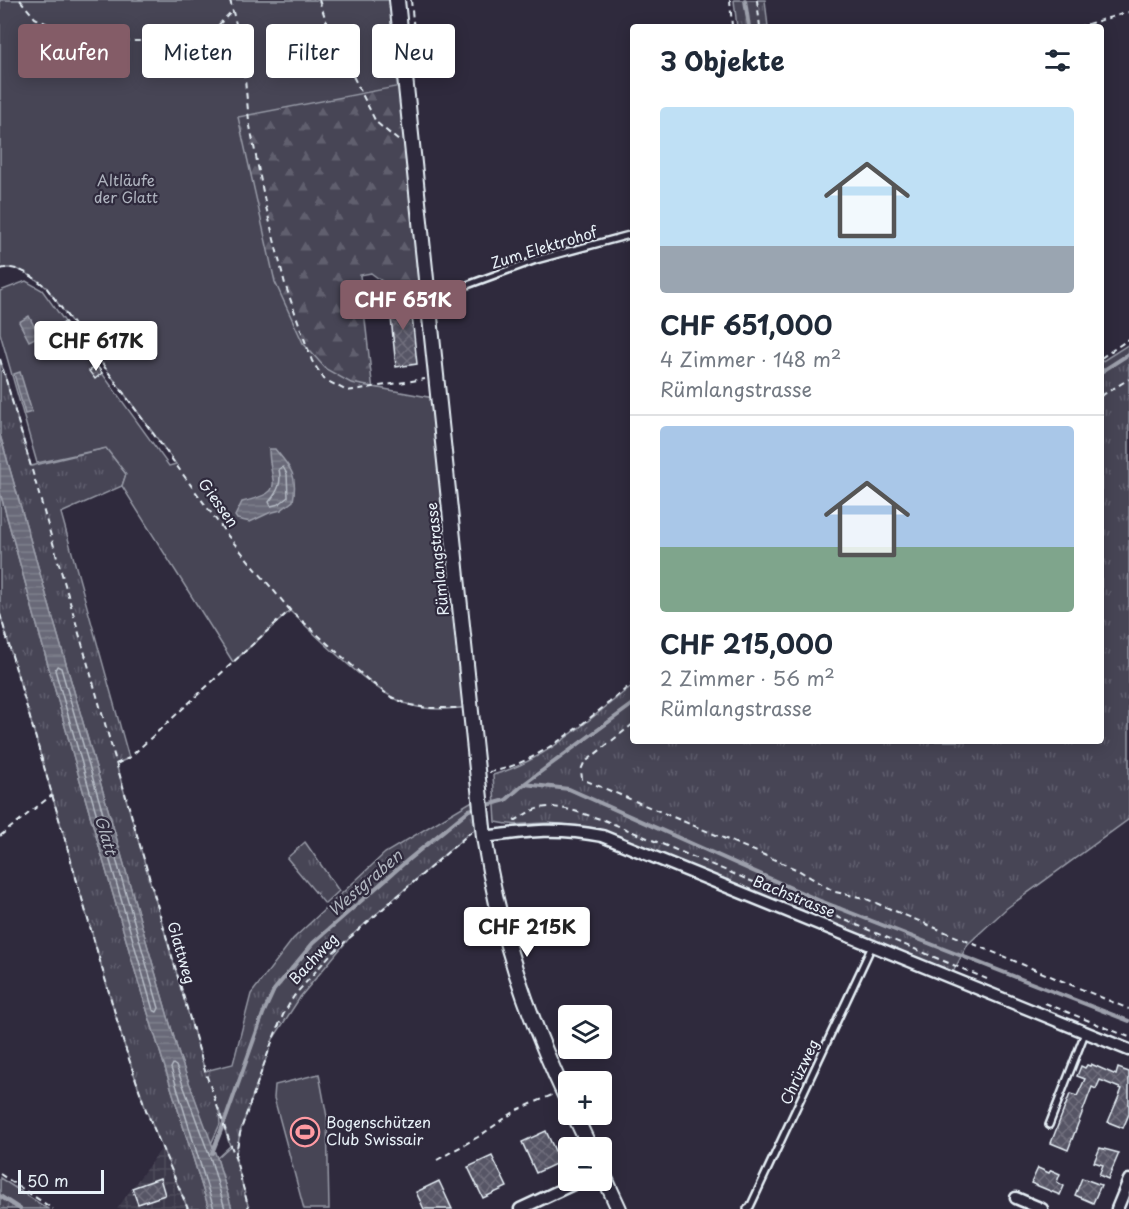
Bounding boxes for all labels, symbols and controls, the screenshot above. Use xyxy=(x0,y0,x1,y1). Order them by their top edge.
chip: Kaufen xyxy=(18,24,130,78)
chip: Mieten xyxy=(142,24,254,78)
chip: Filter xyxy=(266,24,360,78)
chip: Neu xyxy=(372,24,455,78)
text: 3 Objekte xyxy=(660,41,785,80)
icon: filters xyxy=(1041,44,1074,77)
icon: home xyxy=(813,146,921,254)
park label: Altläufe der Glatt xyxy=(94,168,158,208)
street label: Zum Elektrohof xyxy=(487,219,601,274)
pin: CHF 651K xyxy=(341,280,465,331)
text: CHF 651K xyxy=(354,284,452,314)
text: CHF 651,000 xyxy=(660,305,832,344)
pin: CHF 617K xyxy=(34,321,158,372)
text: CHF 617K xyxy=(48,325,144,355)
text: 4 Zimmer · 148 m² xyxy=(660,344,841,374)
text: Rümlangstrasse xyxy=(660,374,812,404)
icon: home xyxy=(813,465,921,573)
street label: Giessen xyxy=(194,473,245,531)
street label: Rümlangstrasse xyxy=(419,501,454,617)
text: CHF 215,000 xyxy=(660,624,833,663)
text: 2 Zimmer · 56 m² xyxy=(660,663,835,693)
text: Rümlangstrasse xyxy=(660,693,812,723)
water label: Glatt xyxy=(90,813,124,858)
water label: Westgraben xyxy=(322,842,408,921)
street label: Bachstrasse xyxy=(750,869,839,923)
pin: CHF 215K xyxy=(465,907,589,958)
text: CHF 215K xyxy=(478,911,576,941)
street label: Glattweg xyxy=(163,919,202,987)
street label: Bachweg xyxy=(283,927,343,989)
map controls xyxy=(558,1005,612,1191)
button: layers xyxy=(558,1005,612,1059)
street label: Chrüzweg xyxy=(773,1035,824,1108)
button: + xyxy=(558,1071,612,1125)
place label: Bogenschützen Club Swissair xyxy=(326,1110,431,1150)
sports icon: Bogenschützen Club Swissair xyxy=(289,1116,321,1148)
button: − xyxy=(558,1137,612,1191)
scale bar xyxy=(18,1167,104,1194)
text: 50 m xyxy=(27,1168,68,1192)

